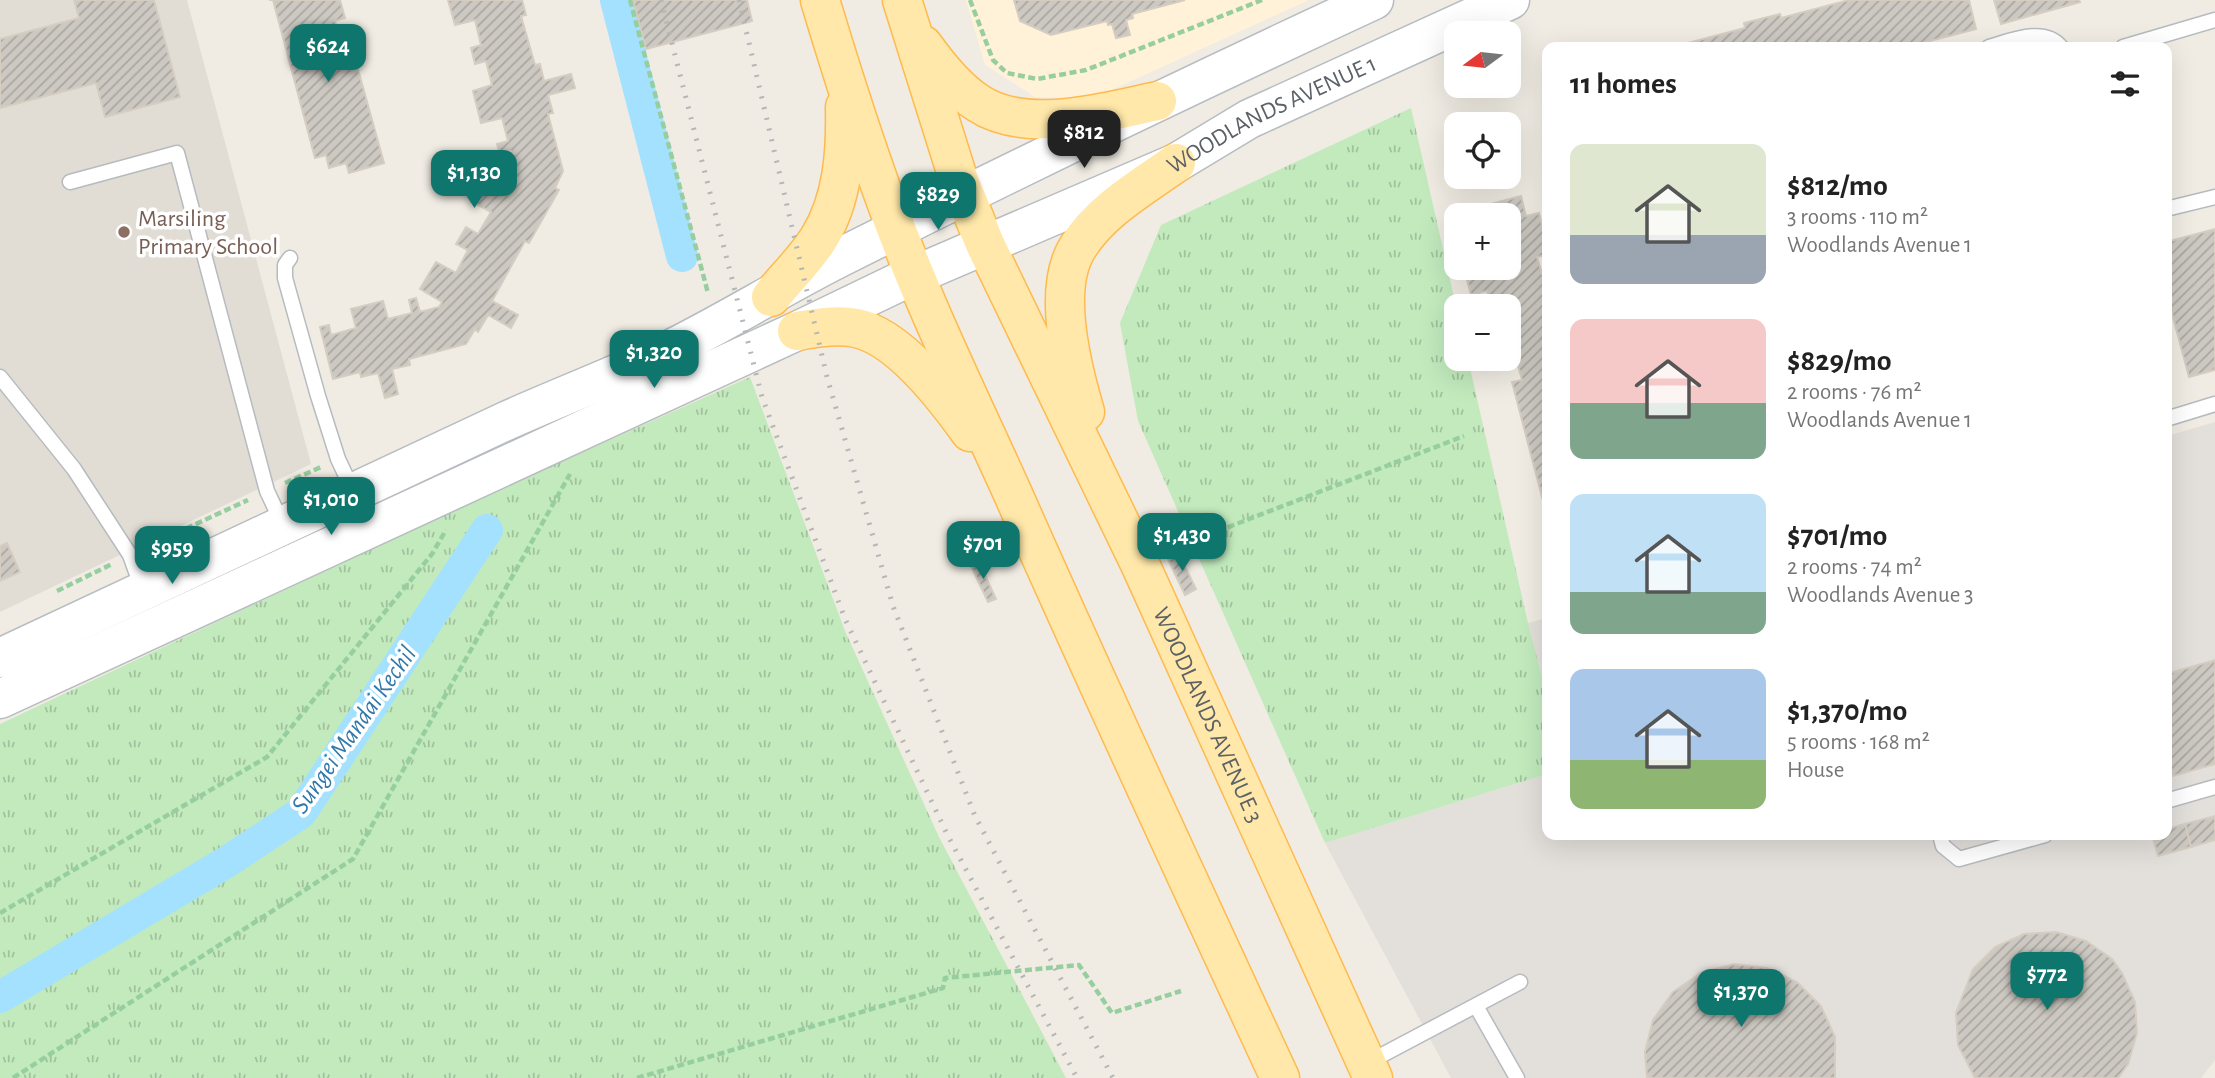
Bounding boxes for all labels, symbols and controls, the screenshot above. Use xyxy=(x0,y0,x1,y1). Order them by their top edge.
north arrow xyxy=(1444,21,1521,98)
map controls xyxy=(1444,21,1521,371)
pin: $624 xyxy=(287,24,369,84)
text: $624 xyxy=(306,35,350,58)
street label: WOODLANDS AVENUE 1 xyxy=(1163,52,1380,178)
icon: filters xyxy=(2106,65,2144,103)
text: 11 homes xyxy=(1570,69,1677,99)
pin: $812 xyxy=(1043,110,1125,170)
button: locate xyxy=(1444,112,1521,189)
text: $812 xyxy=(1064,121,1104,144)
pin: $1,130 xyxy=(417,150,531,210)
text: $1,130 xyxy=(447,161,501,184)
text: $812/mo xyxy=(1787,171,1888,201)
icon: home xyxy=(1626,172,1710,256)
pin: $829 xyxy=(897,173,979,232)
text: $829 xyxy=(916,183,960,206)
button: + xyxy=(1444,203,1521,280)
text: 3 rooms · 110 m² xyxy=(1787,206,1928,229)
place label: Marsiling Primary School xyxy=(138,207,278,259)
marker: Marsiling Primary School xyxy=(116,224,132,240)
text: Woodlands Avenue 1 xyxy=(1787,234,1972,257)
button: − xyxy=(1444,294,1521,371)
pin: $1,320 xyxy=(597,330,711,390)
text: $1,320 xyxy=(626,341,682,364)
text: $829/mo xyxy=(1787,346,1891,376)
icon: home xyxy=(1626,347,1710,431)
text: 2 rooms · 76 m² xyxy=(1787,381,1921,404)
text: Woodlands Avenue 1 xyxy=(1787,409,1972,432)
pin: $1,010 xyxy=(274,477,388,537)
text: $1,010 xyxy=(303,488,359,511)
pin: $1,430 xyxy=(1125,514,1239,573)
text: $701/mo xyxy=(1787,521,1887,551)
pin: $701 xyxy=(942,522,1024,581)
icon: home xyxy=(1626,522,1710,606)
text: $1,430 xyxy=(1153,524,1211,547)
pin: $959 xyxy=(131,526,213,586)
text: $701 xyxy=(963,532,1003,555)
text: $959 xyxy=(151,537,193,560)
text: 2 rooms · 74 m² xyxy=(1787,556,1922,579)
text: Woodlands Avenue 3 xyxy=(1787,584,1974,607)
street label: WOODLANDS AVENUE 3 xyxy=(1148,604,1267,826)
water label: Sungei Mandai Kechil xyxy=(286,641,421,818)
text: $1,370/mo xyxy=(1787,696,1907,726)
icon: home xyxy=(1626,697,1710,781)
text: 5 rooms · 168 m² xyxy=(1787,731,1930,754)
text: House xyxy=(1787,759,1844,782)
pin: $772 xyxy=(2006,953,2088,1012)
text: $772 xyxy=(2026,963,2068,986)
pin: $1,370 xyxy=(1684,970,1798,1029)
text: $1,370 xyxy=(1713,980,1769,1003)

